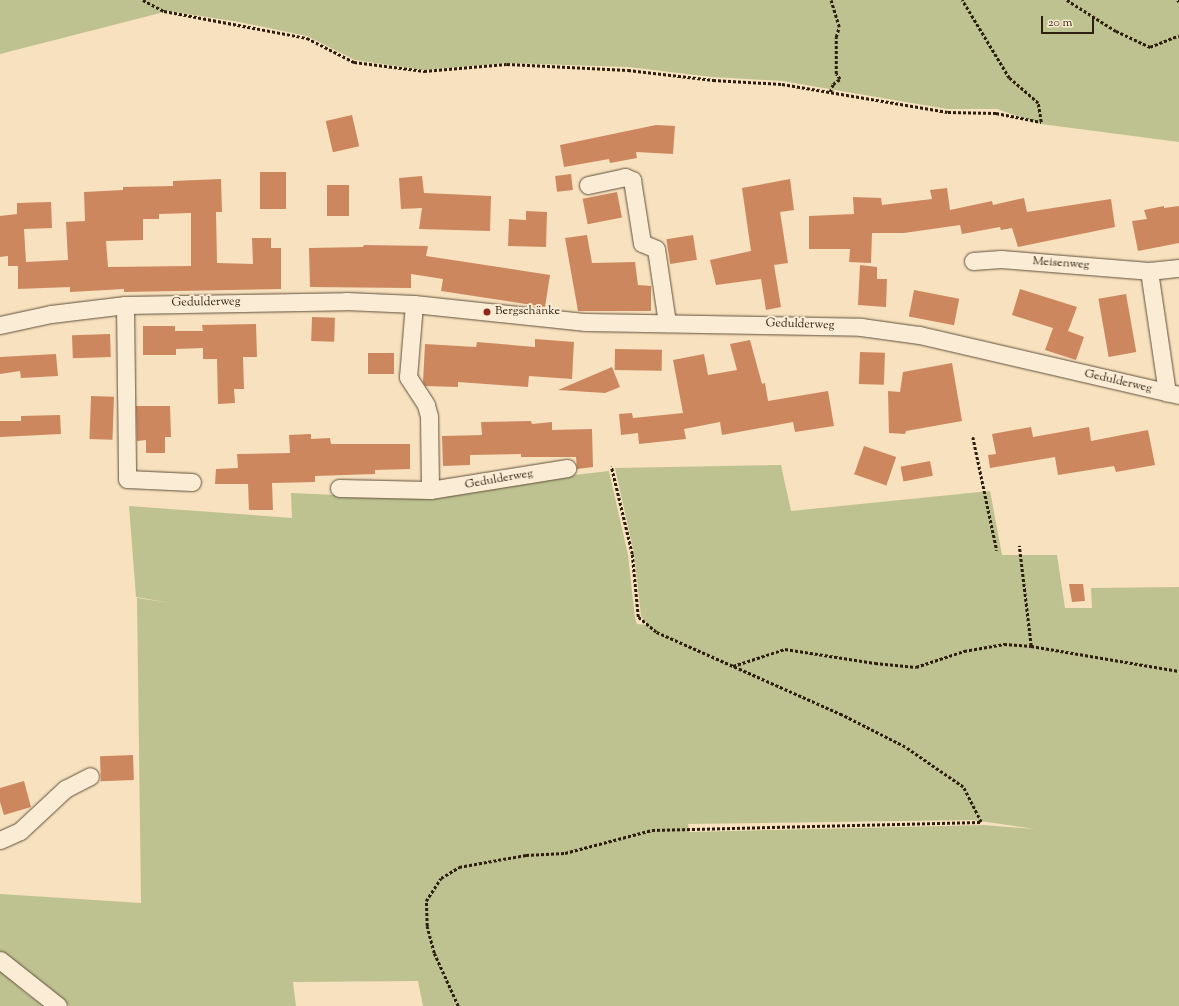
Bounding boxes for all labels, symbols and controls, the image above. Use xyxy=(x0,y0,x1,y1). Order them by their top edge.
scale bar xyxy=(1043,8,1096,34)
text: 20 m xyxy=(1048,14,1072,32)
street label: Meisenweg xyxy=(1032,255,1090,273)
street label: Gedulderweg xyxy=(171,295,241,311)
place label: Bergschänke xyxy=(495,305,560,319)
marker: Bergschänke xyxy=(482,307,492,317)
street label: Gedulderweg xyxy=(765,317,835,333)
street label: Gedulderweg xyxy=(1083,367,1153,397)
street label: Gedulderweg xyxy=(464,467,534,493)

